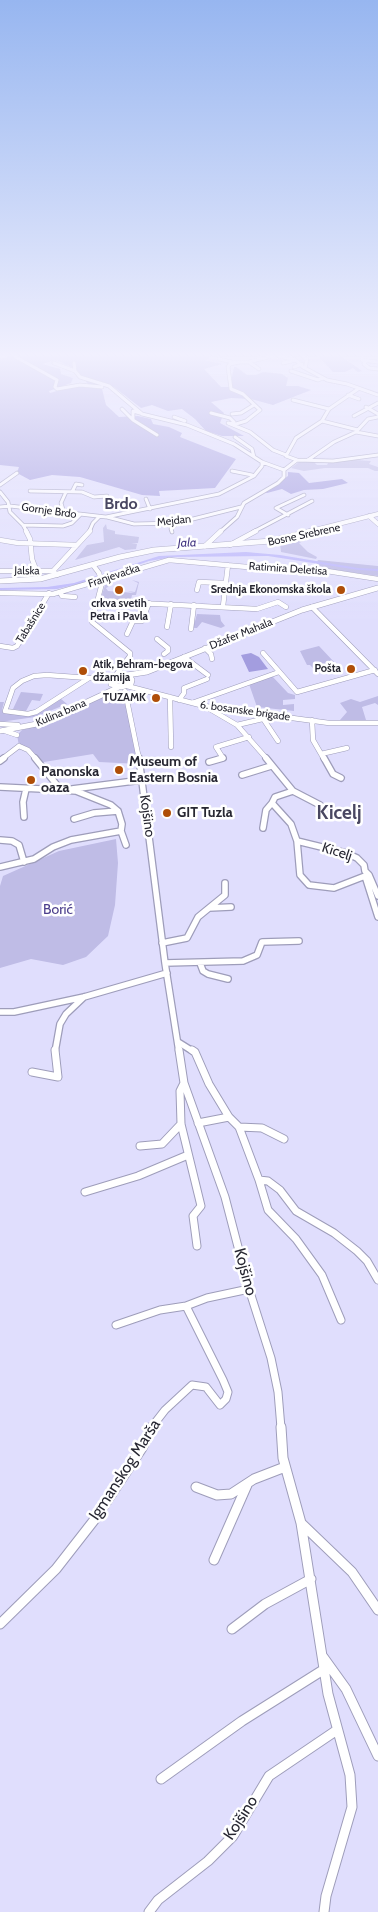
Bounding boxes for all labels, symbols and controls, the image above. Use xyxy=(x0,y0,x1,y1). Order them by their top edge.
district label: Brdo xyxy=(104,494,138,514)
street label: Gornje Brdo xyxy=(21,501,77,521)
street label: Mejdan xyxy=(156,513,192,529)
street label: Bosne Srebrene xyxy=(267,521,341,549)
water label: Jala xyxy=(177,536,197,550)
street label: Ratimira Deletisa xyxy=(248,560,328,578)
street label: Franjevačka xyxy=(86,561,142,591)
street label: Jalska xyxy=(14,564,40,578)
place label: Srednja Ekonomska škola xyxy=(211,583,331,597)
marker: crkva svetih Petra i Pavla xyxy=(113,584,125,596)
marker: Srednja Ekonomska škola xyxy=(335,584,347,596)
place label: crkva svetih Petra i Pavla xyxy=(90,597,148,623)
street label: Tabašnice xyxy=(13,600,49,646)
street label: Džafer Mahala xyxy=(208,615,274,653)
place label: Atik, Behram-begova džamija xyxy=(93,658,193,684)
place label: Pošta xyxy=(314,662,341,676)
marker: Pošta xyxy=(345,663,357,675)
marker: Atik, Behram-begova džamija xyxy=(77,665,89,677)
place label: TUZAMK xyxy=(103,691,146,705)
marker: TUZAMK xyxy=(150,692,162,704)
street label: Kulina bana xyxy=(34,696,88,730)
street label: 6. bosanske brigade xyxy=(199,698,291,724)
place label: Museum of Eastern Bosnia xyxy=(129,754,218,786)
place label: Panonska oaza xyxy=(41,764,99,796)
marker: Museum of Eastern Bosnia xyxy=(113,764,125,776)
marker: Panonska oaza xyxy=(25,774,37,786)
street label: Kojšino xyxy=(136,794,158,838)
district label: Kicelj xyxy=(317,802,361,824)
place label: GIT Tuzla xyxy=(177,805,233,821)
marker: GIT Tuzla xyxy=(161,807,173,819)
street label: Kicelj xyxy=(320,839,354,865)
park label: Borić xyxy=(43,902,73,918)
street label: Kojšino xyxy=(229,1246,261,1298)
street label: Igmanskog Marša xyxy=(85,1416,165,1524)
street label: Kojšino xyxy=(220,1792,262,1844)

